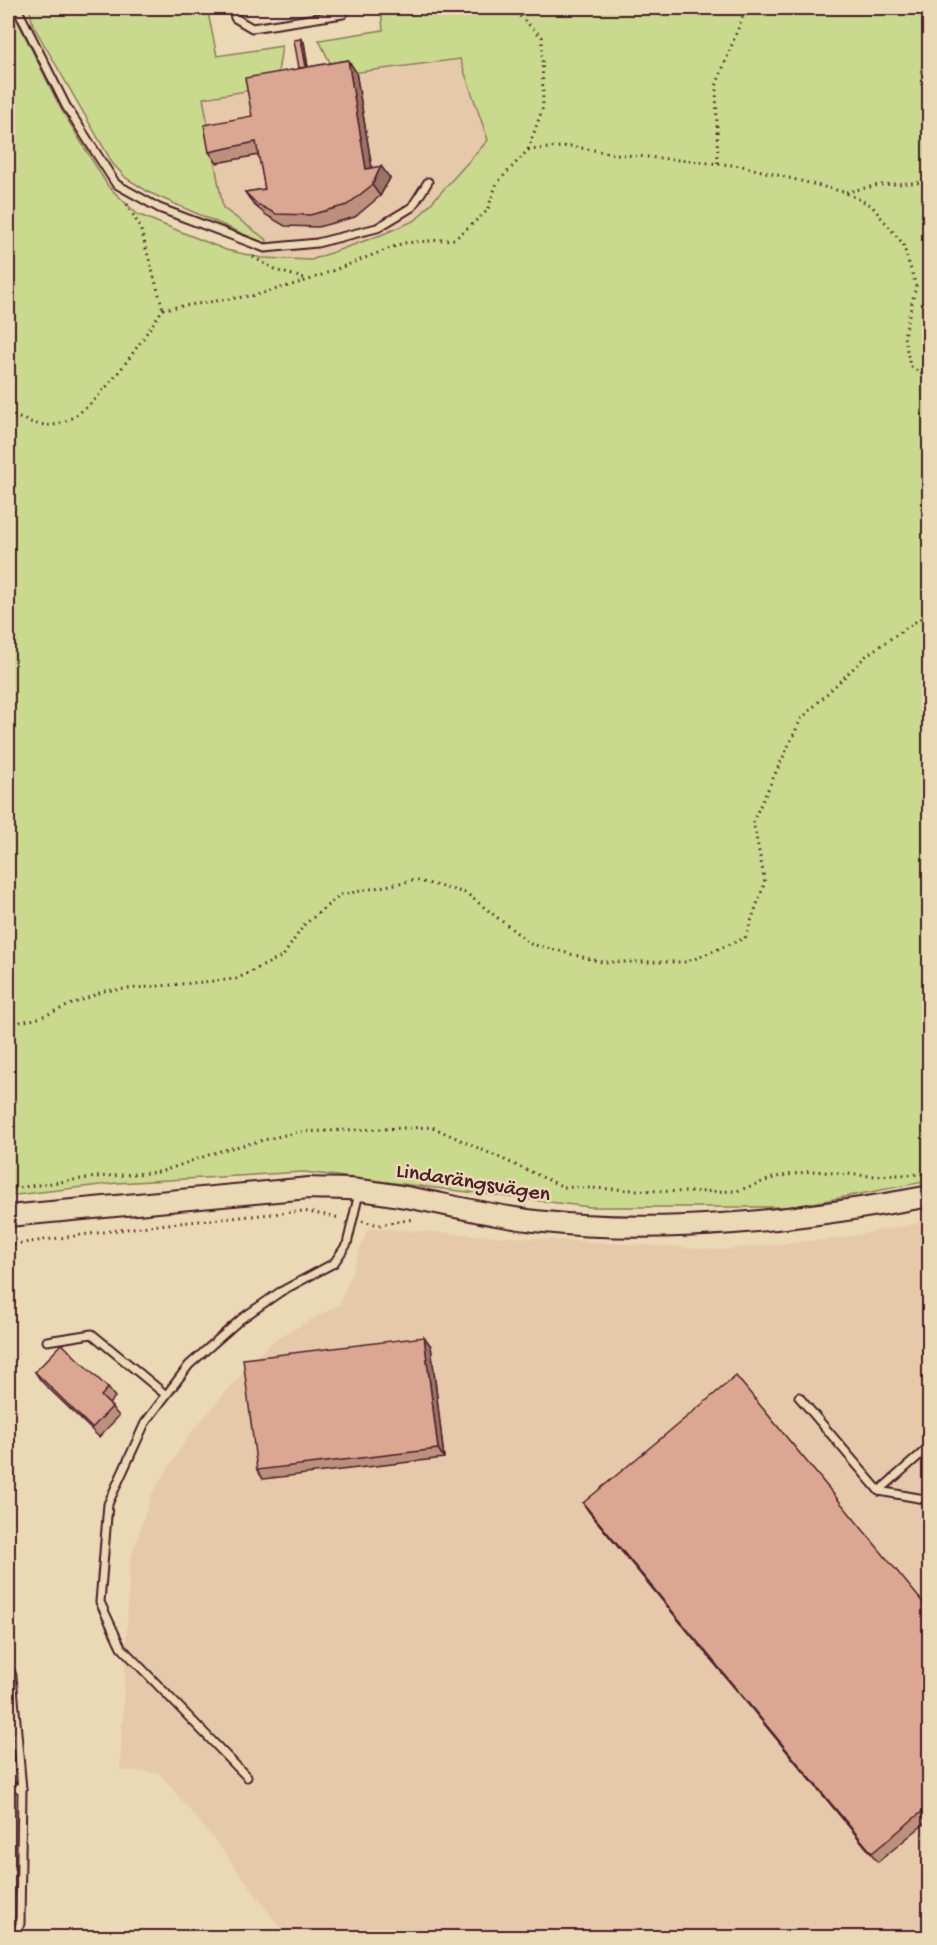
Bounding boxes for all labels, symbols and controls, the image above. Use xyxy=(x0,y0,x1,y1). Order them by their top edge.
street label: Lindarängsvägen xyxy=(394,1159,552,1209)

